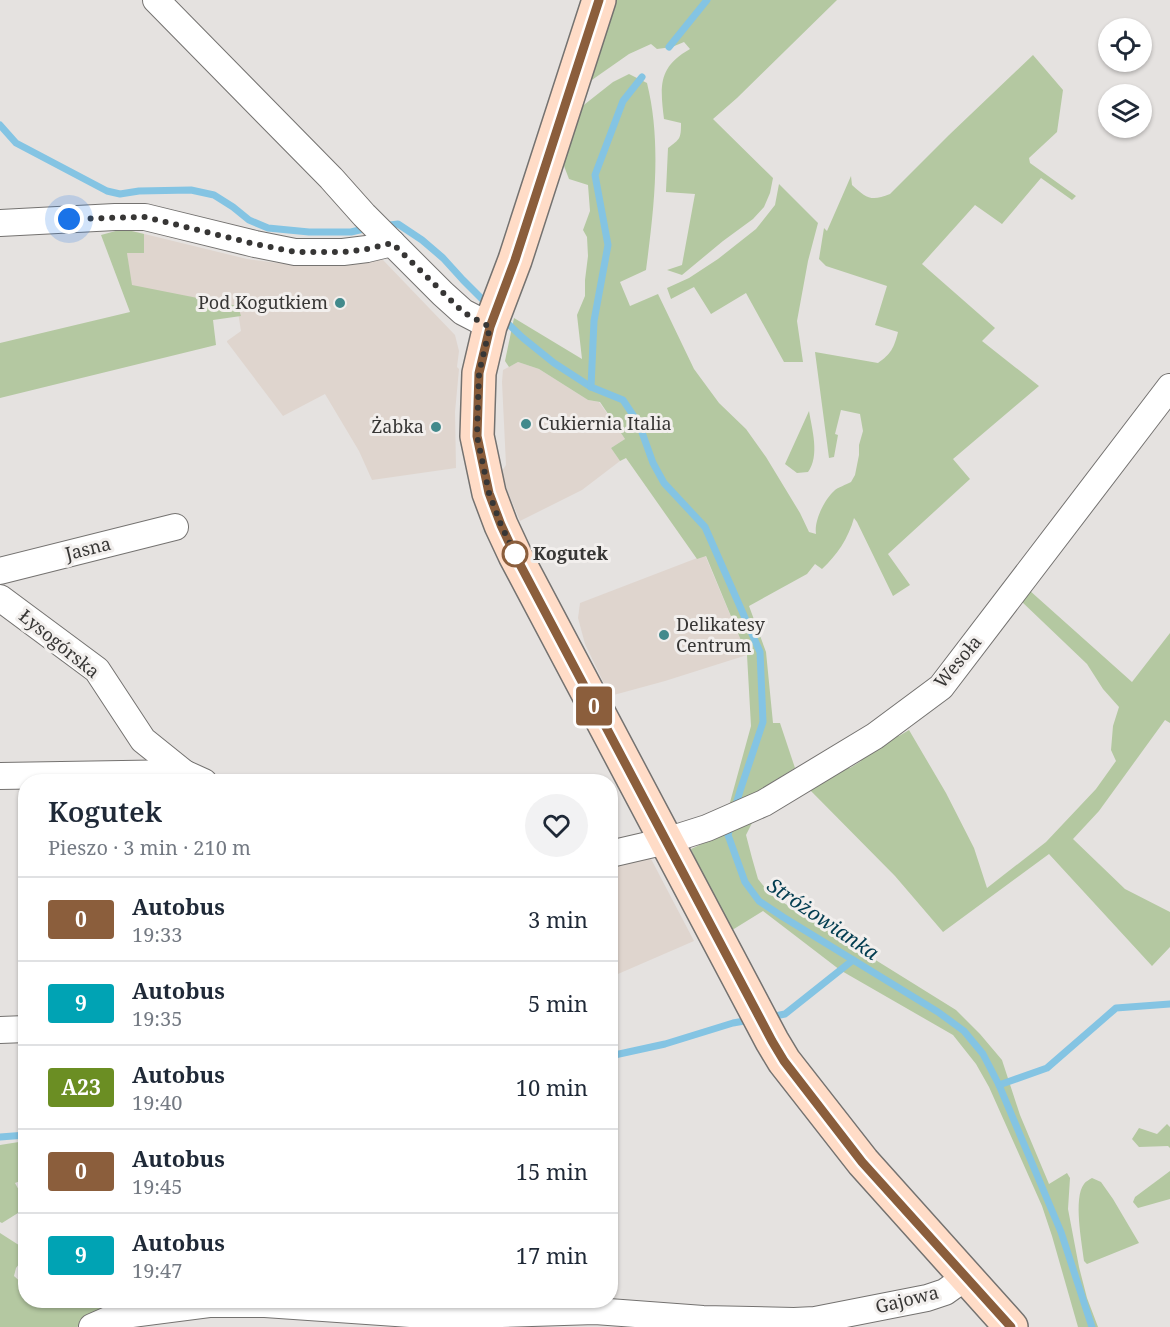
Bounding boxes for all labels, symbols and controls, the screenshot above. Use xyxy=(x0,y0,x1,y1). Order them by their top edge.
map controls xyxy=(1098,18,1152,138)
button: locate xyxy=(1098,18,1152,72)
button: layers xyxy=(1098,84,1152,138)
your location xyxy=(54,204,84,234)
place label: Pod Kogutkiem xyxy=(198,290,328,314)
marker: Pod Kogutkiem xyxy=(333,296,347,310)
place label: Cukiernia Italia xyxy=(538,411,672,435)
place label: Żabka xyxy=(371,414,424,438)
marker: Cukiernia Italia xyxy=(519,417,533,431)
marker: Żabka xyxy=(429,420,443,434)
street label: Jasna xyxy=(61,531,113,566)
marker: Kogutek xyxy=(502,541,528,567)
place label: Kogutek xyxy=(533,541,609,565)
street label: Łysogórska xyxy=(15,603,105,683)
place label: Delikatesy Centrum xyxy=(676,612,766,657)
marker: Delikatesy Centrum xyxy=(657,628,671,642)
street label: Wesoła xyxy=(928,630,986,693)
line badge: 0 xyxy=(574,686,614,726)
text: 0 xyxy=(588,692,600,720)
text: Kogutek xyxy=(48,792,162,830)
button: heart xyxy=(525,794,588,857)
text: Pieszo · 3 min · 210 m xyxy=(48,834,251,861)
water label: Stróżowianka xyxy=(762,871,885,966)
text: Autobus xyxy=(132,891,225,921)
text: 3 min xyxy=(528,904,588,934)
text: 0 xyxy=(75,905,87,933)
text: 19:33 xyxy=(132,921,182,948)
text: Autobus xyxy=(132,975,225,1005)
text: 5 min xyxy=(528,988,588,1018)
text: 9 xyxy=(75,989,87,1017)
text: 19:35 xyxy=(132,1005,182,1032)
text: Autobus xyxy=(132,1059,225,1089)
text: 10 min xyxy=(516,1072,588,1102)
text: A23 xyxy=(61,1073,101,1101)
text: 19:40 xyxy=(132,1089,182,1116)
text: Autobus xyxy=(132,1143,225,1173)
text: 15 min xyxy=(516,1156,588,1186)
text: 0 xyxy=(75,1157,87,1185)
text: 19:45 xyxy=(132,1173,182,1200)
text: Autobus xyxy=(132,1227,225,1257)
text: 17 min xyxy=(516,1240,588,1270)
text: 9 xyxy=(75,1241,87,1269)
text: 19:47 xyxy=(132,1257,182,1284)
street label: Gajowa xyxy=(873,1280,941,1318)

